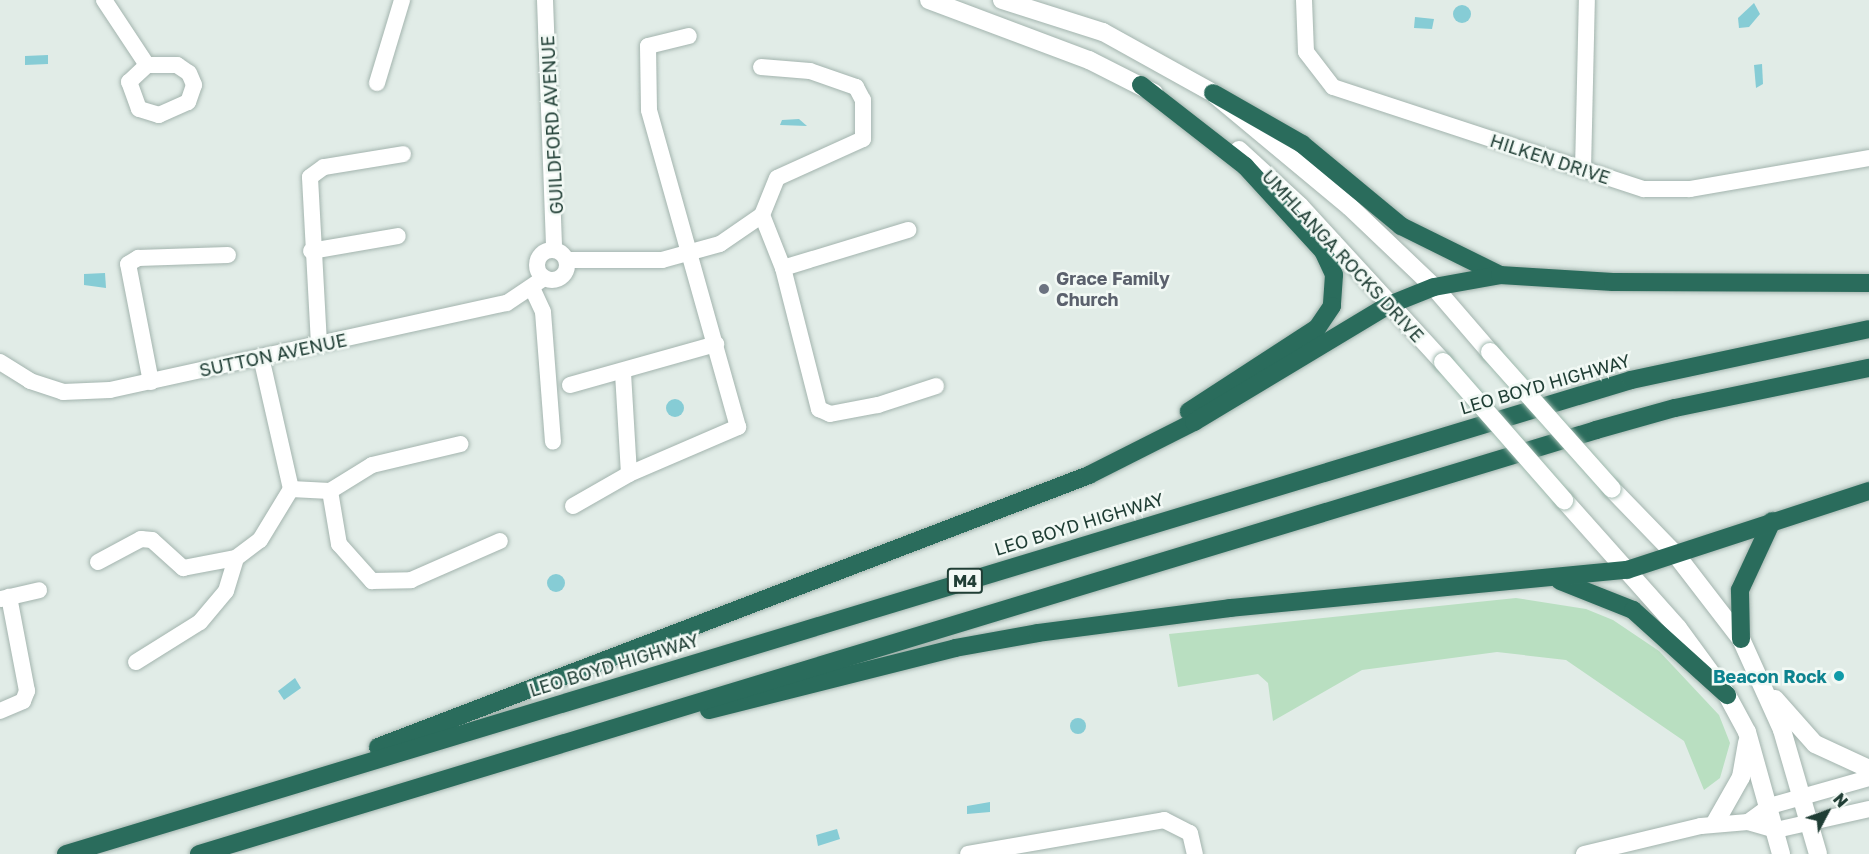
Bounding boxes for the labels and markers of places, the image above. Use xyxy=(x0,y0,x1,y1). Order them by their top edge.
place label: Grace Family Church xyxy=(1056,268,1170,310)
marker: Grace Family Church xyxy=(1037,282,1051,296)
place label: Beacon Rock xyxy=(1713,665,1827,687)
marker: Beacon Rock xyxy=(1832,669,1846,683)

